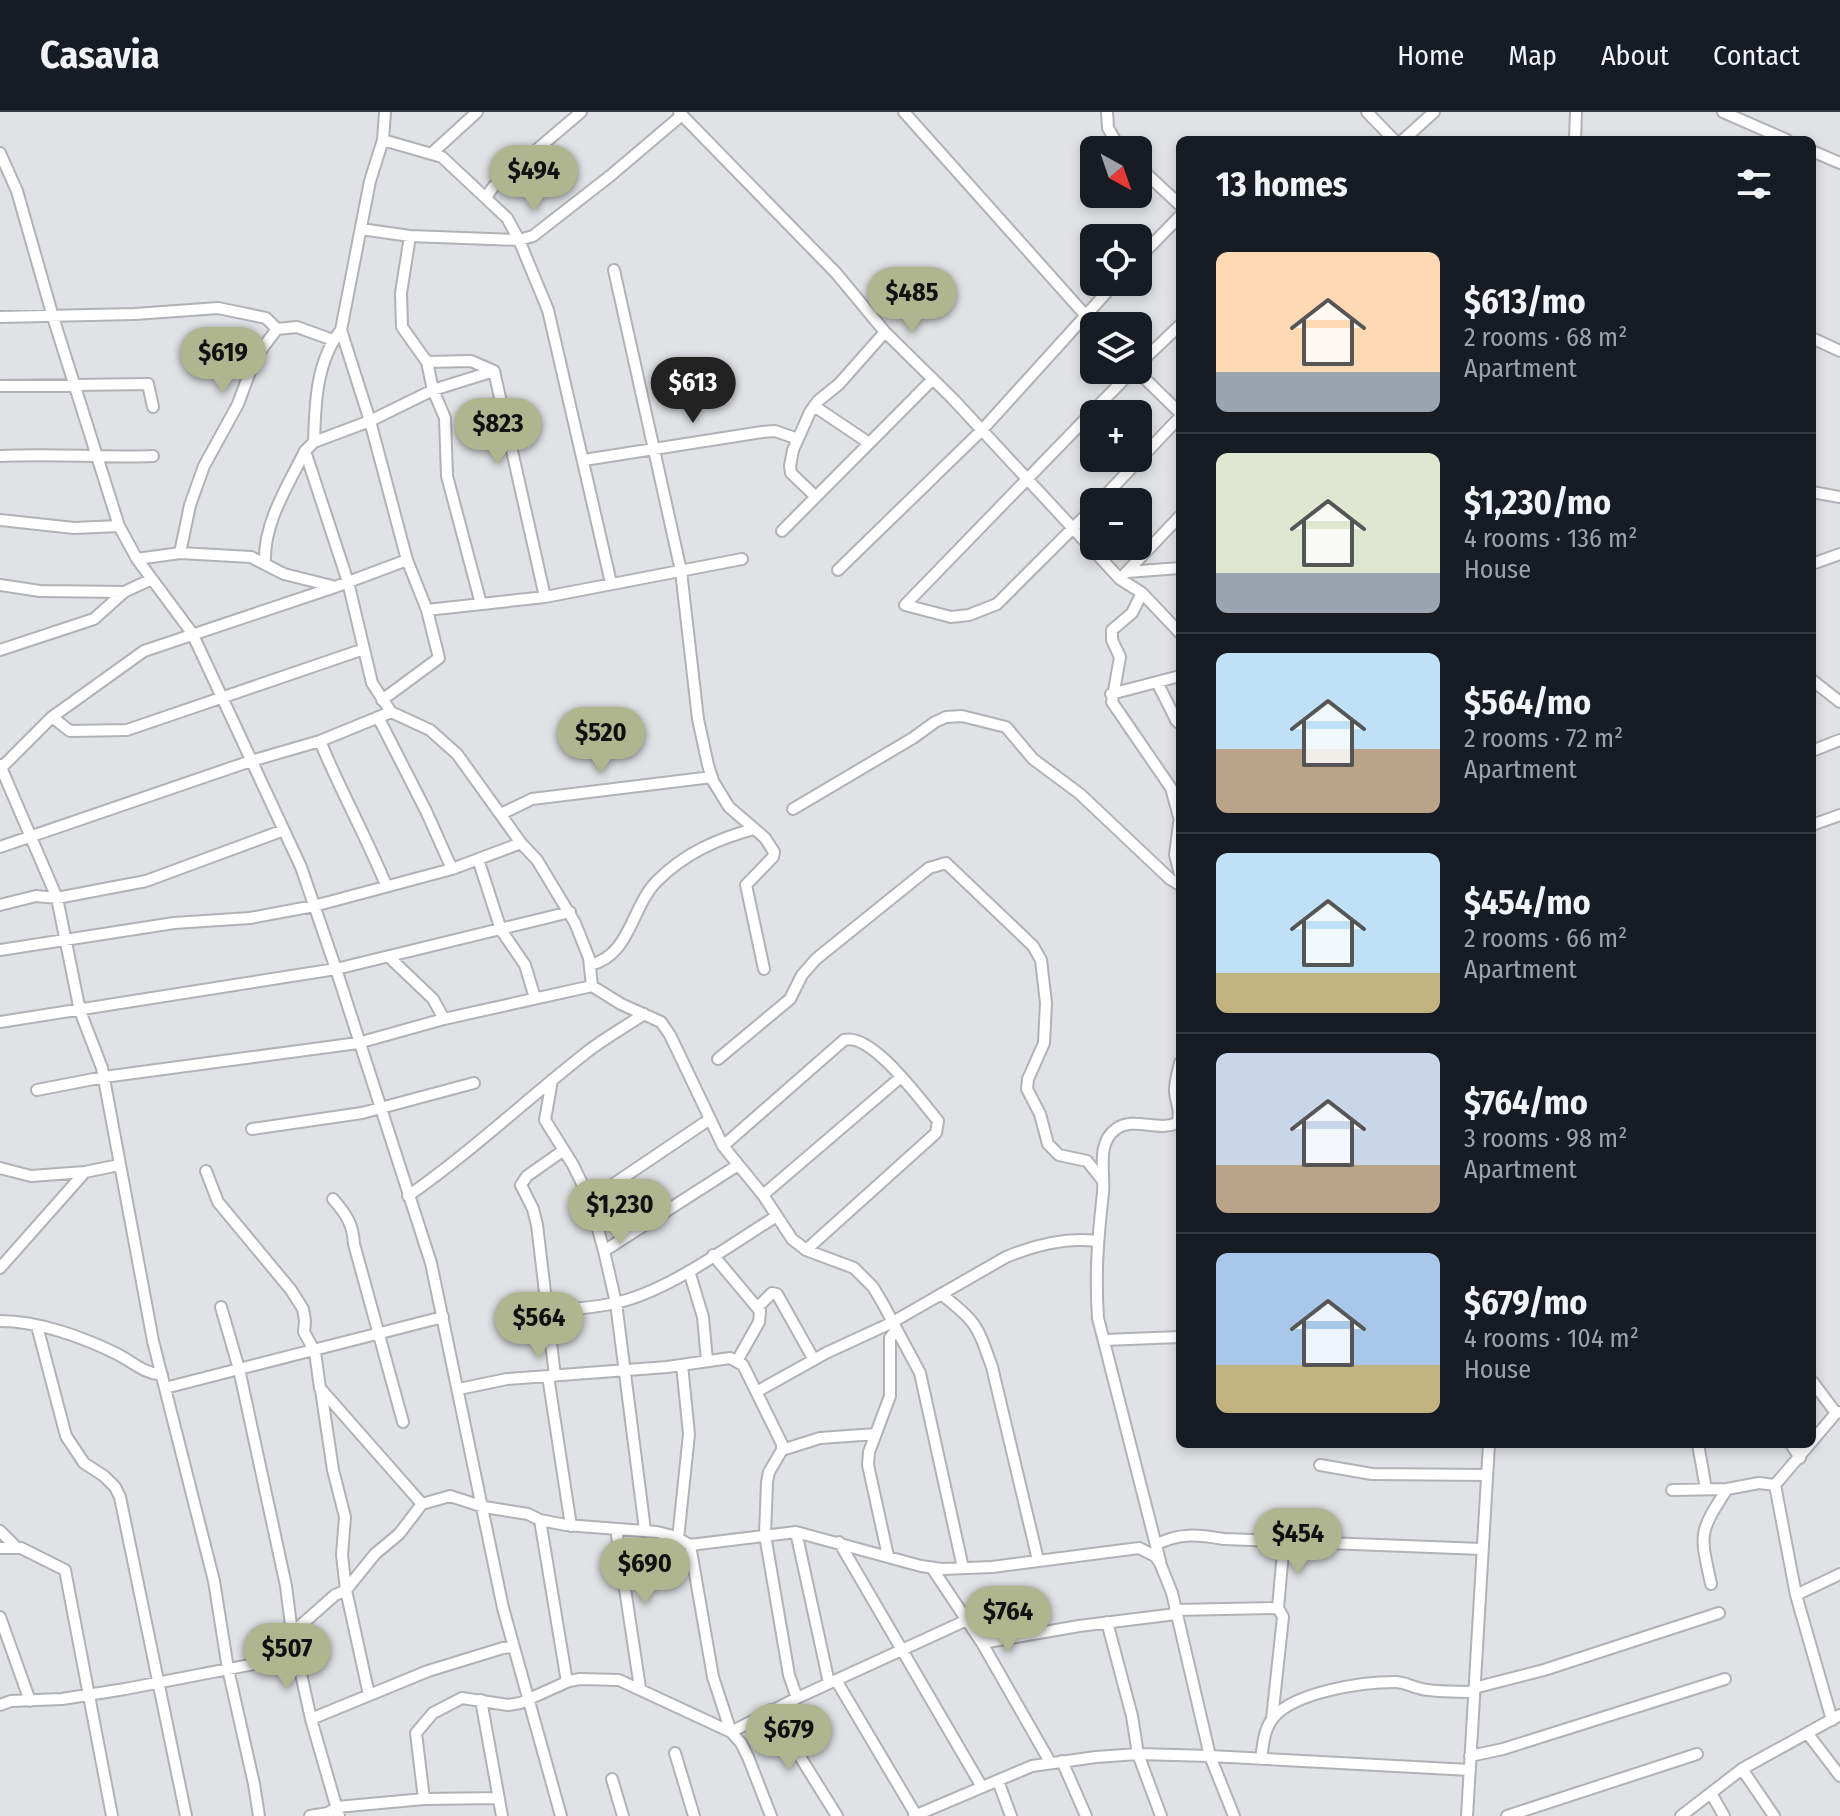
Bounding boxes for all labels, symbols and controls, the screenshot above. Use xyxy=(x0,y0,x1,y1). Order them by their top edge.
text: Casavia xyxy=(40,32,160,78)
text: Home xyxy=(1397,39,1464,72)
text: Map xyxy=(1508,39,1557,72)
text: About xyxy=(1601,39,1669,72)
text: Contact xyxy=(1713,39,1800,72)
north arrow xyxy=(1080,136,1152,208)
map controls xyxy=(1080,136,1152,560)
pin: $494 xyxy=(487,145,581,213)
text: $494 xyxy=(508,155,560,186)
icon: filters xyxy=(1732,162,1776,206)
text: 13 homes xyxy=(1216,164,1348,205)
button: locate xyxy=(1080,224,1152,296)
pin: $485 xyxy=(865,267,959,335)
text: $485 xyxy=(886,277,938,308)
text: $613/mo xyxy=(1464,281,1586,322)
icon: home xyxy=(1280,284,1376,380)
button: layers xyxy=(1080,312,1152,384)
text: 2 rooms · 68 m² xyxy=(1464,322,1627,353)
pin: $619 xyxy=(176,327,270,395)
text: $619 xyxy=(198,337,248,368)
text: Apartment xyxy=(1464,353,1577,384)
pin: $613 xyxy=(646,357,740,425)
text: $613 xyxy=(669,367,717,398)
pin: $823 xyxy=(451,398,545,466)
button: + xyxy=(1080,400,1152,472)
text: $823 xyxy=(473,408,523,439)
text: $1,230/mo xyxy=(1464,482,1611,523)
icon: home xyxy=(1280,485,1376,581)
button: − xyxy=(1080,488,1152,560)
text: 4 rooms · 136 m² xyxy=(1464,523,1637,554)
text: House xyxy=(1464,554,1531,585)
text: $564/mo xyxy=(1464,682,1591,723)
icon: home xyxy=(1280,685,1376,781)
pin: $520 xyxy=(554,707,648,775)
text: $520 xyxy=(575,717,627,748)
text: 2 rooms · 72 m² xyxy=(1464,723,1623,754)
text: Apartment xyxy=(1464,754,1577,785)
text: $454/mo xyxy=(1464,882,1591,923)
icon: home xyxy=(1280,885,1376,981)
text: 2 rooms · 66 m² xyxy=(1464,923,1627,954)
text: Apartment xyxy=(1464,954,1577,985)
text: $764/mo xyxy=(1464,1082,1588,1123)
icon: home xyxy=(1280,1085,1376,1181)
text: 3 rooms · 98 m² xyxy=(1464,1123,1627,1154)
text: Apartment xyxy=(1464,1154,1577,1185)
pin: $1,230 xyxy=(555,1179,685,1247)
text: $1,230 xyxy=(586,1189,654,1220)
text: $679/mo xyxy=(1464,1282,1588,1323)
icon: home xyxy=(1280,1285,1376,1381)
pin: $564 xyxy=(492,1292,586,1360)
text: $564 xyxy=(513,1302,565,1333)
text: 4 rooms · 104 m² xyxy=(1464,1323,1639,1354)
text: House xyxy=(1464,1354,1531,1385)
pin: $454 xyxy=(1251,1508,1345,1576)
text: $454 xyxy=(1272,1518,1324,1549)
pin: $690 xyxy=(598,1538,692,1606)
text: $690 xyxy=(618,1548,672,1579)
pin: $764 xyxy=(961,1586,1055,1654)
text: $764 xyxy=(983,1596,1033,1627)
pin: $507 xyxy=(240,1623,334,1691)
text: $507 xyxy=(262,1633,312,1664)
pin: $679 xyxy=(742,1704,836,1772)
text: $679 xyxy=(764,1714,814,1745)

